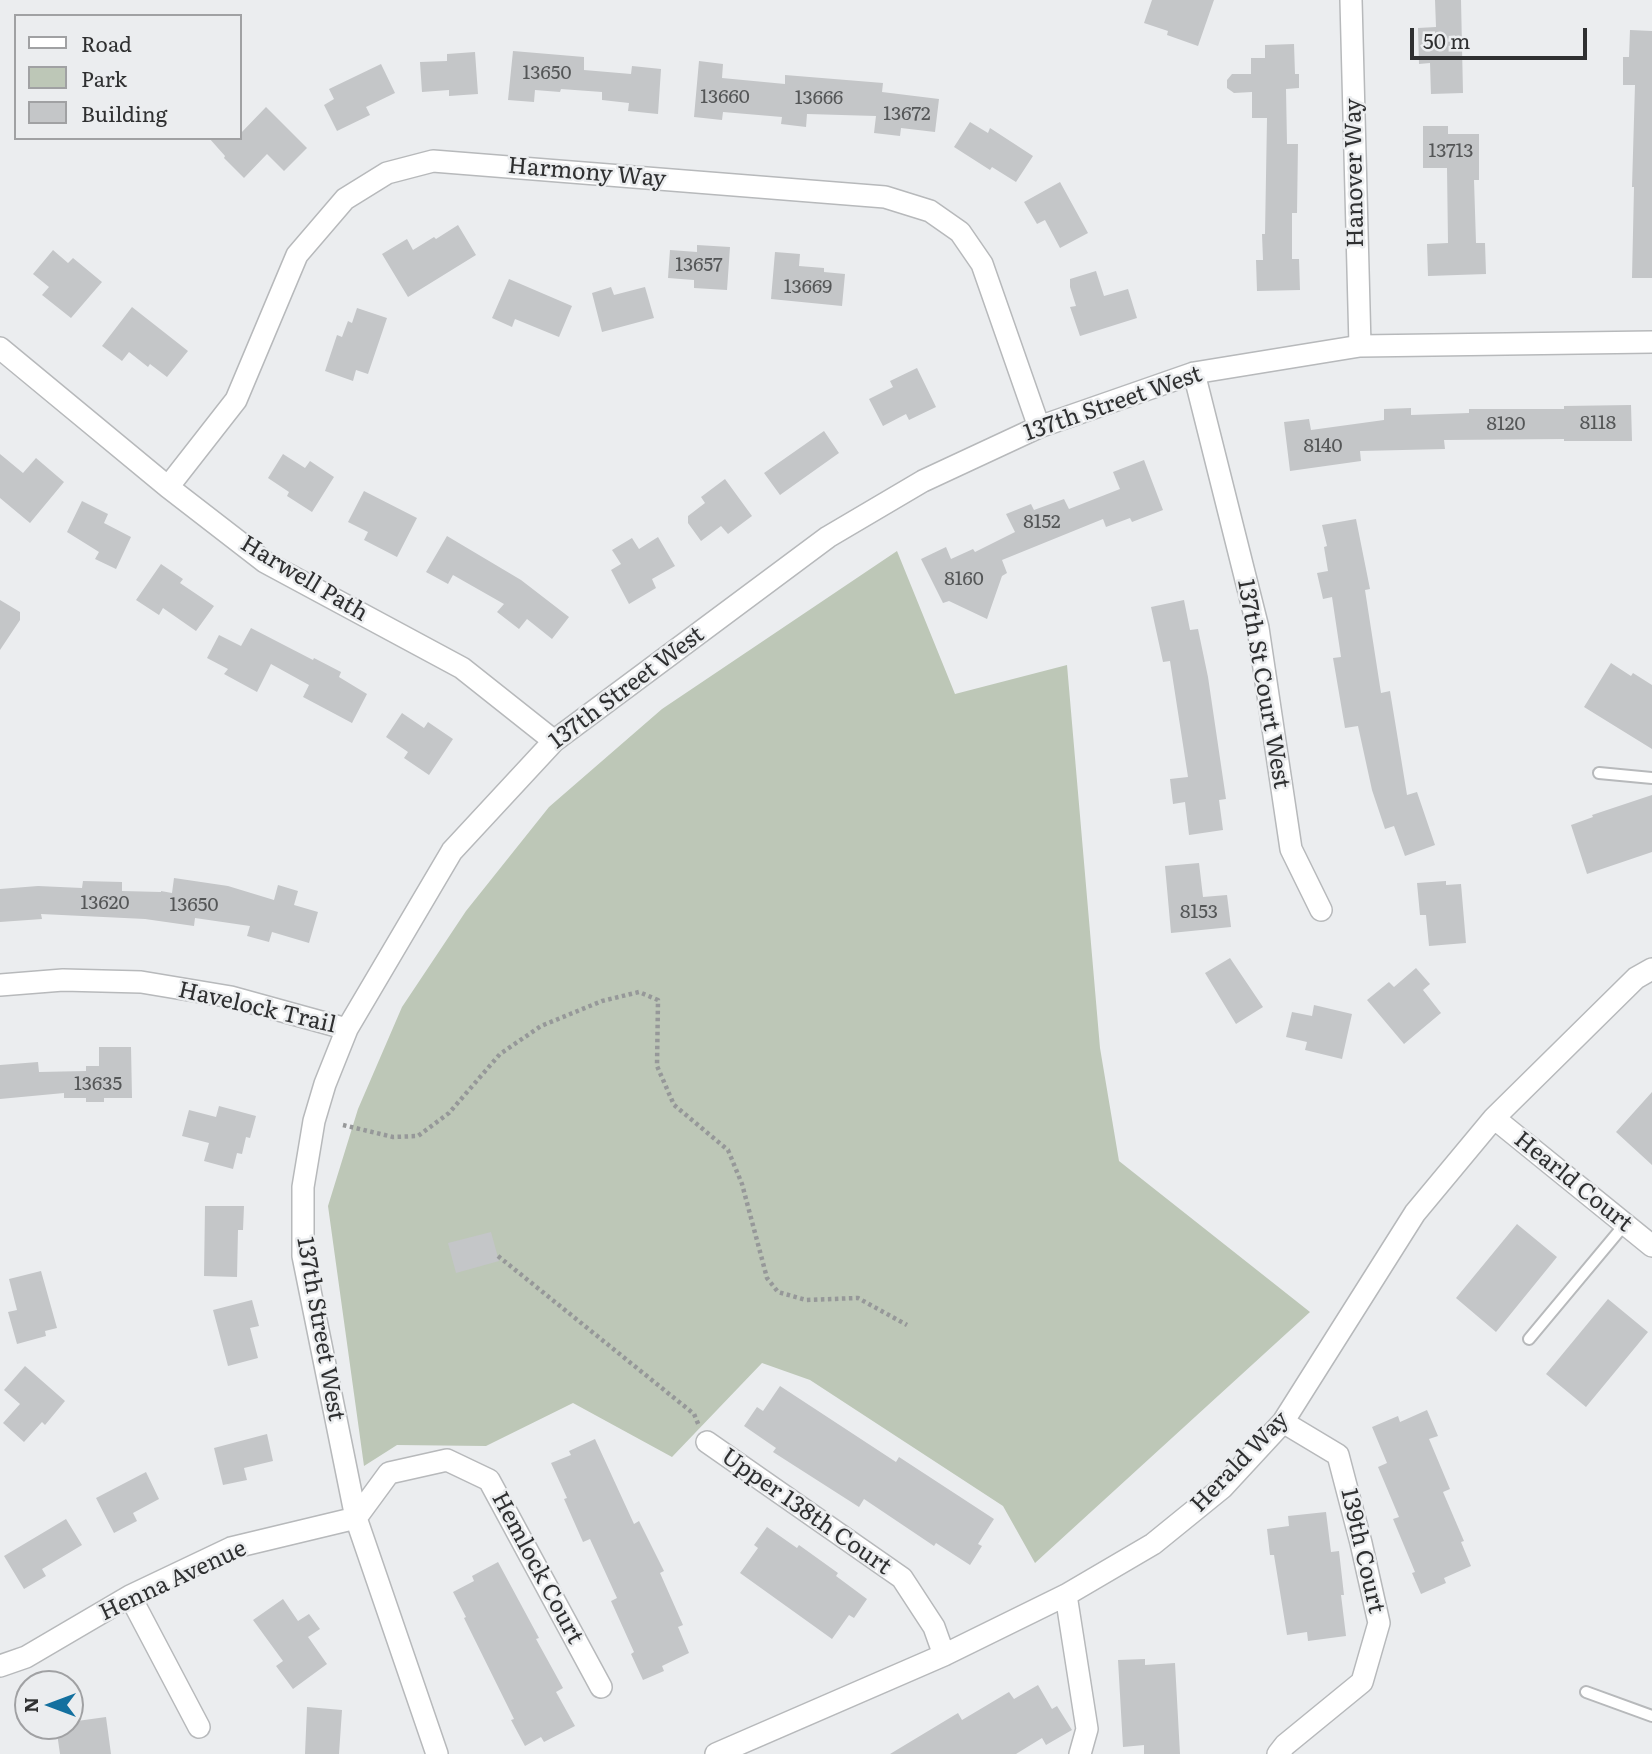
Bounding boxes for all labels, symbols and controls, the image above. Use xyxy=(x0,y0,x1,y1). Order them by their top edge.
legend xyxy=(14,14,242,140)
scale bar xyxy=(1414,14,1591,58)
text: 50 m xyxy=(1423,24,1470,55)
text: Road xyxy=(81,27,132,58)
text: Park xyxy=(81,62,127,93)
house number: 13650 xyxy=(523,62,571,84)
house number: 13660 xyxy=(700,86,750,108)
house number: 13666 xyxy=(795,87,843,109)
text: Building xyxy=(81,97,167,128)
street label: Hanover Way xyxy=(1340,98,1370,248)
house number: 13672 xyxy=(883,103,931,125)
house number: 13713 xyxy=(1428,140,1474,162)
street label: Harmony Way xyxy=(507,152,667,194)
house number: 13657 xyxy=(675,254,723,276)
house number: 13669 xyxy=(784,276,832,298)
street label: 137th Street West xyxy=(1020,361,1206,447)
house number: 8118 xyxy=(1580,412,1616,434)
house number: 8120 xyxy=(1487,413,1525,435)
house number: 8140 xyxy=(1304,435,1342,457)
house number: 8152 xyxy=(1023,511,1061,533)
street label: Harwell Path xyxy=(235,530,373,628)
house number: 8160 xyxy=(944,568,984,590)
street label: 137th St Court West xyxy=(1231,577,1295,791)
street label: 137th Street West xyxy=(544,621,710,755)
house number: 13620 xyxy=(81,892,129,914)
house number: 13650 xyxy=(170,894,218,916)
house number: 8153 xyxy=(1180,901,1218,923)
street label: Havelock Trail xyxy=(175,976,339,1040)
house number: 13635 xyxy=(74,1073,122,1095)
street label: Hearld Court xyxy=(1508,1126,1638,1238)
street label: 137th Street West xyxy=(290,1235,350,1423)
street label: Herald Way xyxy=(1185,1406,1295,1518)
street label: Upper 138th Court xyxy=(716,1443,896,1581)
street label: 139th Court xyxy=(1334,1486,1390,1616)
street label: Hemlock Court xyxy=(485,1487,589,1649)
street label: Henna Avenue xyxy=(95,1535,251,1627)
north arrow xyxy=(14,1670,84,1740)
text: N xyxy=(16,1697,44,1713)

